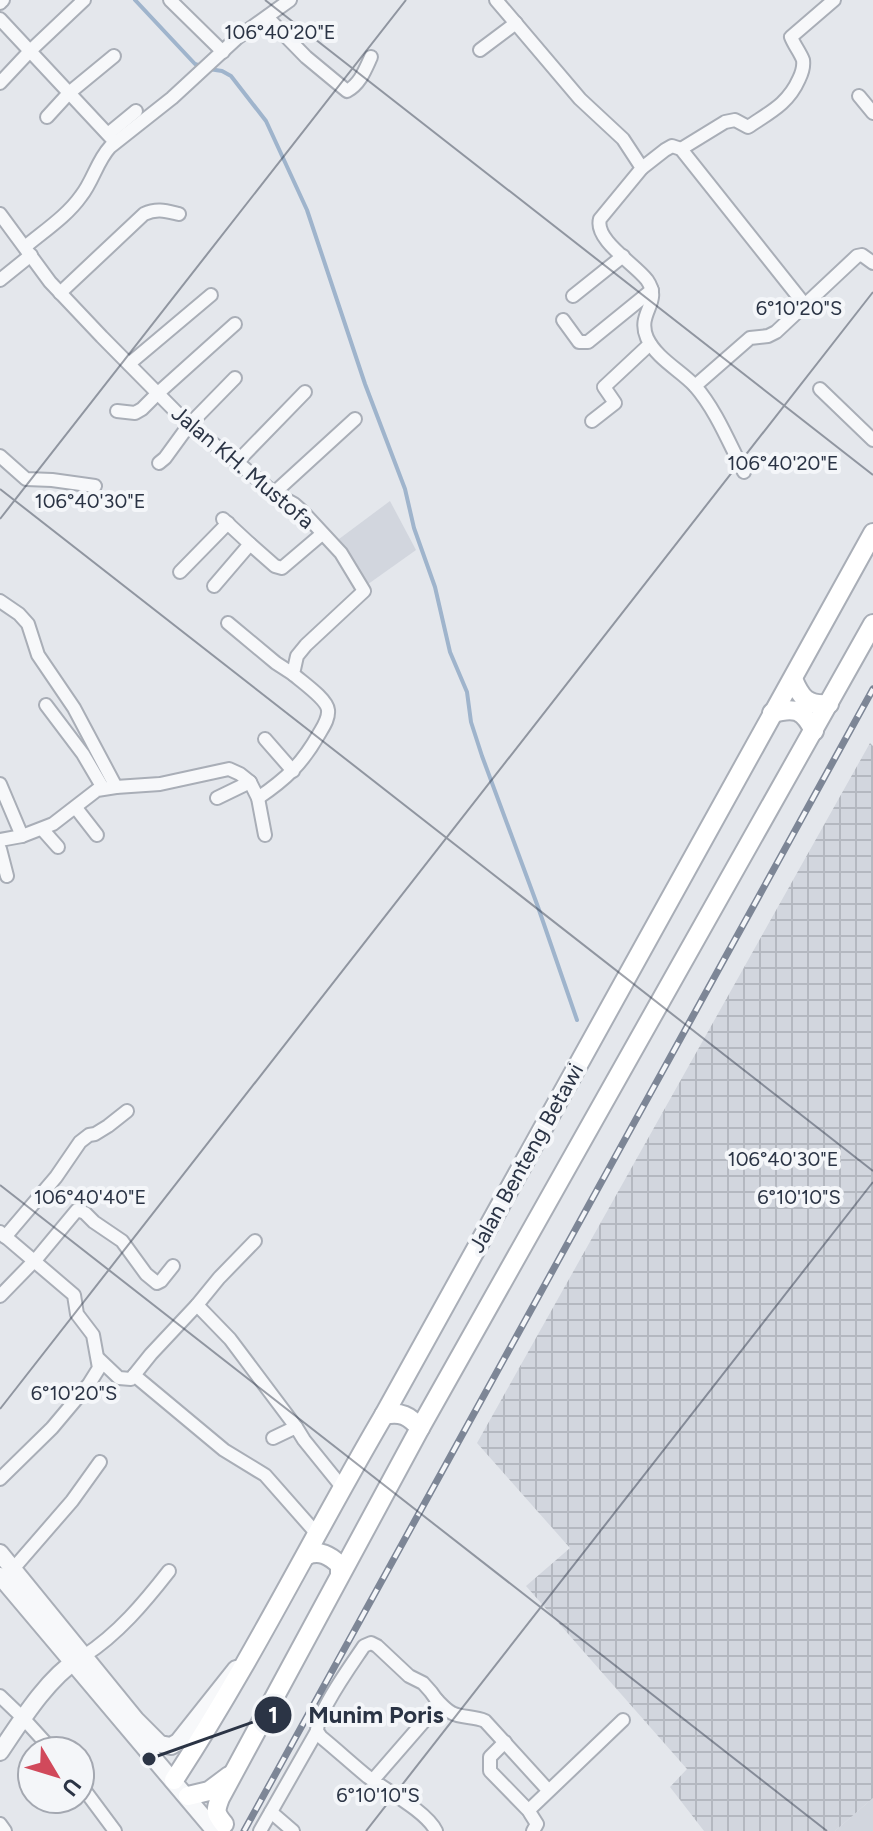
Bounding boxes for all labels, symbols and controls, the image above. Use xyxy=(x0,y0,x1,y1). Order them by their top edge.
text: 106°40'20"E xyxy=(224,20,336,44)
text: 6°10'20"S xyxy=(756,296,842,320)
street label: Jalan KH. Mustofa xyxy=(166,400,320,534)
text: 106°40'20"E xyxy=(727,451,839,475)
text: 106°40'30"E xyxy=(35,489,145,513)
street label: Jalan Benteng Betawi xyxy=(463,1059,589,1257)
text: 106°40'30"E xyxy=(728,1147,838,1171)
text: 106°40'40"E xyxy=(34,1185,146,1209)
text: 6°10'10"S xyxy=(757,1185,841,1209)
text: 6°10'20"S xyxy=(31,1381,117,1405)
callout: Munim Poris xyxy=(253,1691,460,1739)
text: 1 xyxy=(268,1700,278,1729)
text: Munim Poris xyxy=(308,1700,444,1729)
north arrow xyxy=(16,1735,96,1815)
text: U xyxy=(56,1773,87,1801)
text: 6°10'10"S xyxy=(336,1783,420,1807)

